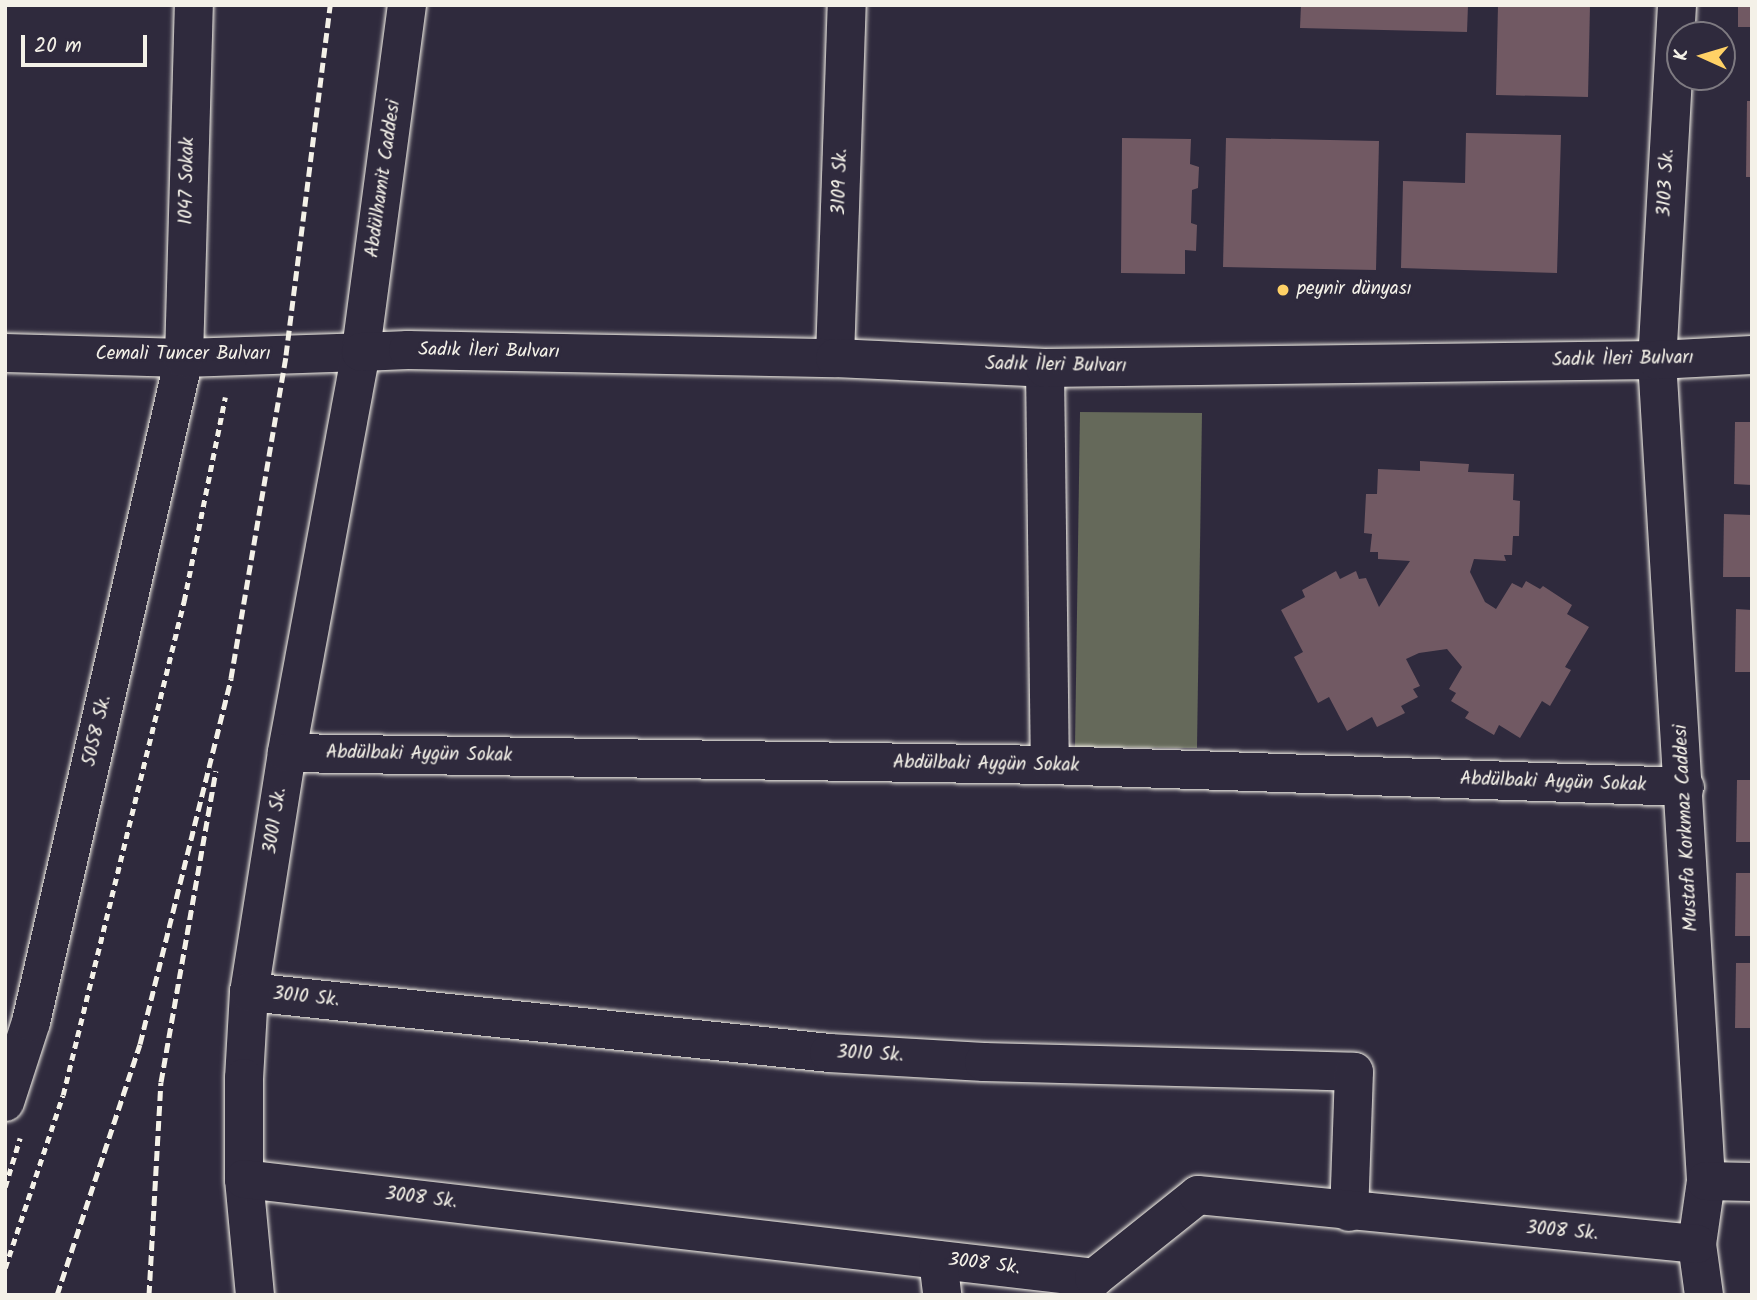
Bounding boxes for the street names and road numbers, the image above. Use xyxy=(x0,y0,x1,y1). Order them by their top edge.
street label: Abdülhamit Caddesi xyxy=(362,99,406,259)
street label: 1047 Sokak xyxy=(176,137,200,225)
street label: 3109 Sk. xyxy=(828,148,854,216)
street label: 3103 Sk. xyxy=(1654,148,1680,218)
street label: Sadık İleri Bulvarı xyxy=(418,339,560,365)
street label: Cemali Tuncer Bulvarı xyxy=(95,344,271,366)
street label: Sadık İleri Bulvarı xyxy=(1552,347,1694,373)
street label: Sadık İleri Bulvarı xyxy=(985,353,1127,379)
street label: 5058 Sk. xyxy=(79,693,117,769)
street label: Mustafa Korkmaz Caddesi xyxy=(1670,724,1704,932)
street label: Abdülbaki Aygün Sokak xyxy=(326,742,512,768)
street label: Abdülbaki Aygün Sokak xyxy=(893,752,1079,778)
street label: Abdülbaki Aygün Sokak xyxy=(1459,768,1647,798)
street label: 3001 Sk. xyxy=(260,786,292,856)
street label: 3010 Sk. xyxy=(272,983,340,1013)
street label: 3010 Sk. xyxy=(836,1042,904,1068)
street label: 3008 Sk. xyxy=(384,1183,458,1215)
street label: 3008 Sk. xyxy=(1525,1217,1599,1247)
street label: 3008 Sk. xyxy=(947,1249,1021,1281)

